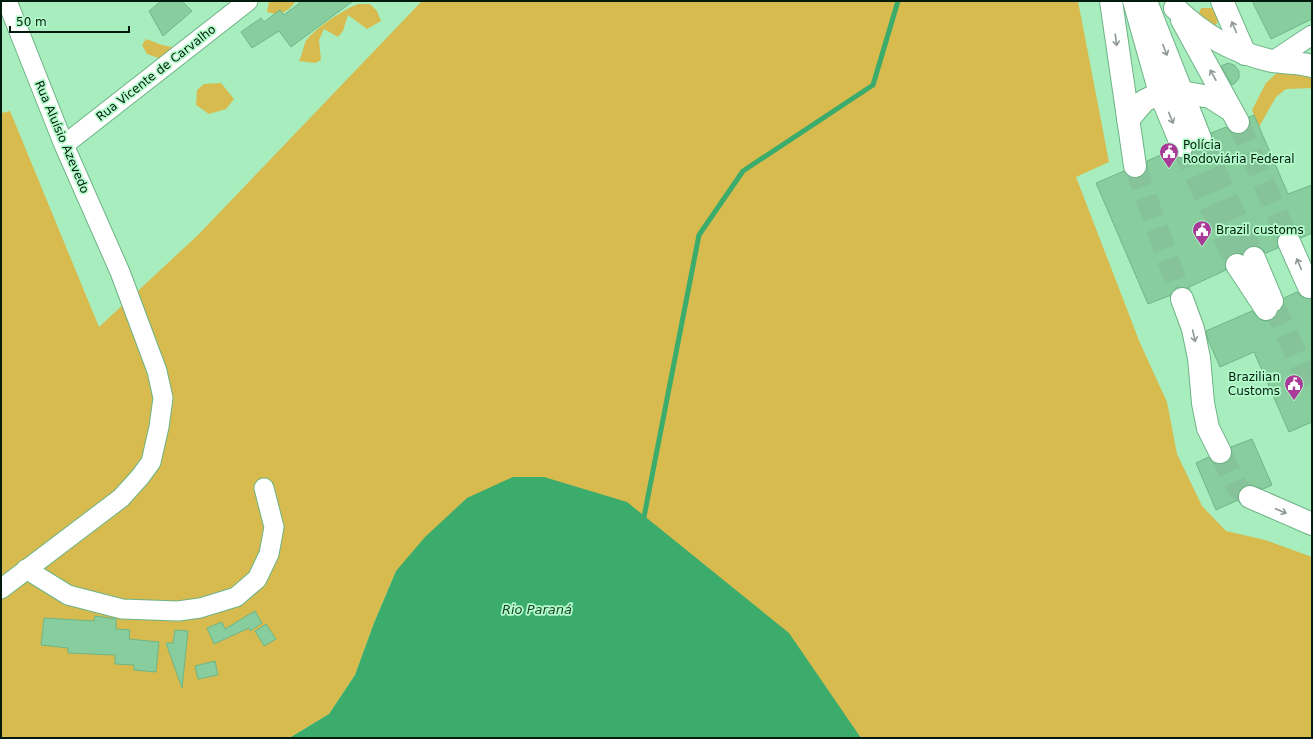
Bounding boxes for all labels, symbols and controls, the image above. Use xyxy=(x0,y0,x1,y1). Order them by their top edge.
scale bar xyxy=(10,8,129,34)
text: 50 m xyxy=(16,15,47,29)
street label: Rua Vicente de Carvalho xyxy=(94,22,218,124)
one-way arrow xyxy=(1229,22,1237,34)
one-way arrow xyxy=(1112,33,1120,46)
one-way arrow xyxy=(1162,44,1170,56)
one-way arrow xyxy=(1208,69,1216,81)
street label: Rua Aluísio Azevedo xyxy=(32,79,92,195)
one-way arrow xyxy=(1167,112,1175,124)
place label: Polícia Rodoviária Federal xyxy=(1183,138,1295,166)
public building icon: Polícia Rodoviária Federal xyxy=(1158,141,1180,169)
public building icon: Brazil customs xyxy=(1191,219,1213,247)
place label: Brazil customs xyxy=(1216,223,1304,237)
one-way arrow xyxy=(1295,259,1302,271)
one-way arrow xyxy=(1191,329,1199,342)
place label: Brazilian Customs xyxy=(1228,370,1280,398)
public building icon: Brazilian Customs xyxy=(1283,373,1305,401)
one-way arrow xyxy=(1274,507,1286,515)
water label: Rio Paraná xyxy=(502,602,572,617)

